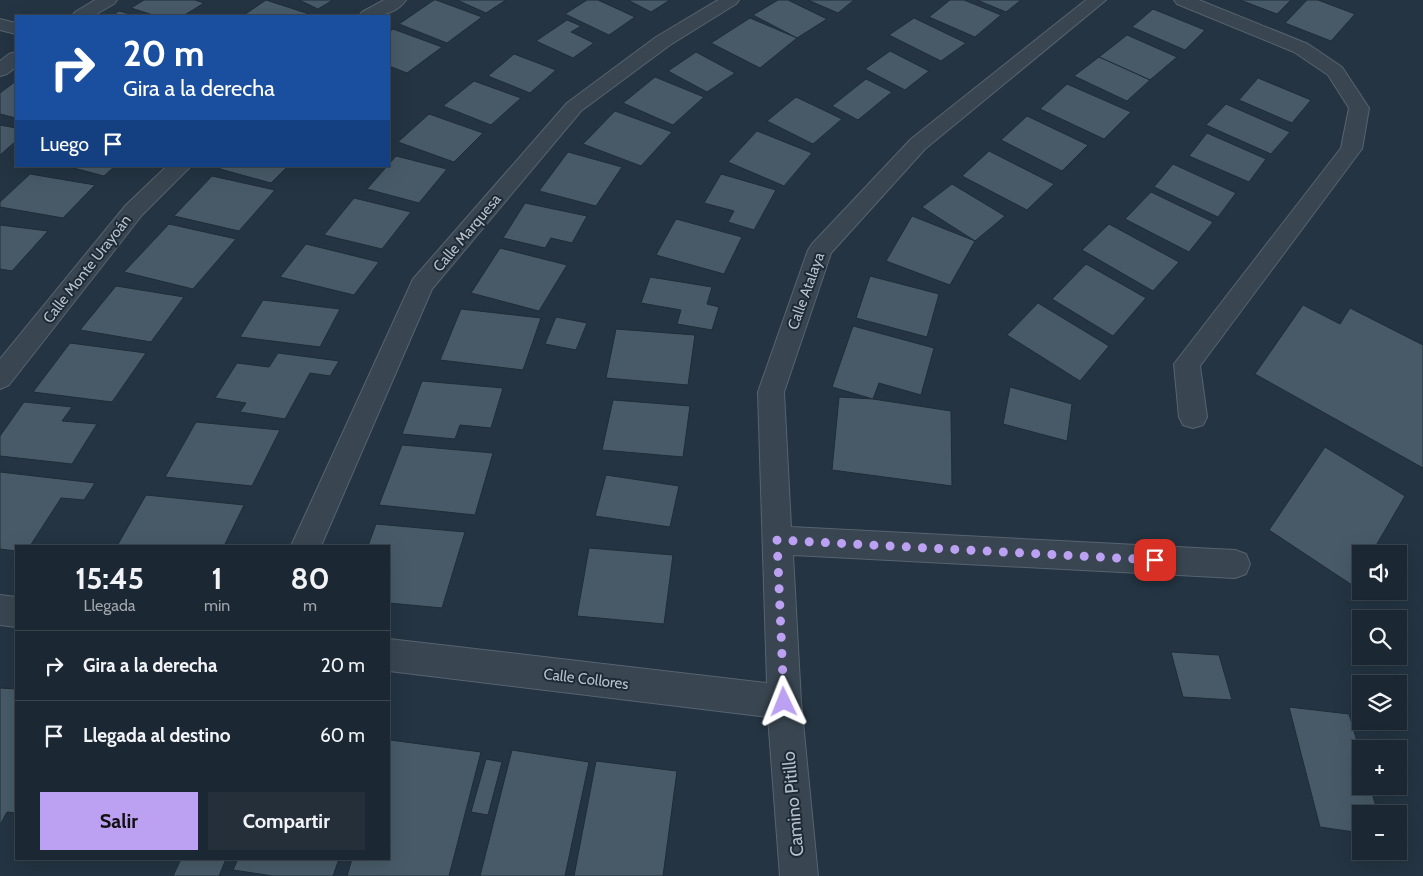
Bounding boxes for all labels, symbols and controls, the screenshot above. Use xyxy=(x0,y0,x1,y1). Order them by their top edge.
text: 20 m xyxy=(123,32,205,75)
icon: right xyxy=(40,35,105,100)
text: Gira a la derecha xyxy=(123,75,275,102)
icon: arrive xyxy=(99,130,127,158)
text: Luego xyxy=(40,133,89,156)
street label: Calle Marquesa xyxy=(429,190,505,275)
street label: Calle Monte Urayoán xyxy=(39,211,135,327)
street label: Calle Atalaya xyxy=(784,249,829,332)
pin xyxy=(1134,539,1176,581)
map controls xyxy=(1352,545,1407,860)
button: sound xyxy=(1352,545,1407,600)
icon: arrive xyxy=(1141,546,1169,574)
text: 15:45 xyxy=(75,560,144,597)
text: 1 xyxy=(212,560,223,597)
text: 80 xyxy=(290,560,330,597)
text: Llegada xyxy=(83,596,136,615)
text: min xyxy=(204,596,230,615)
text: m xyxy=(303,596,317,615)
button: search xyxy=(1352,610,1407,665)
icon: right xyxy=(40,652,68,680)
text: Gira a la derecha xyxy=(83,654,218,677)
text: 20 m xyxy=(321,654,365,677)
street label: Calle Collores xyxy=(542,665,630,693)
position arrow xyxy=(757,675,809,727)
button: layers xyxy=(1352,675,1407,730)
icon: arrive xyxy=(40,722,68,750)
text: Llegada al destino xyxy=(83,724,230,747)
text: 60 m xyxy=(320,724,365,747)
button: + xyxy=(1352,740,1407,795)
street label: Camino Pitillo xyxy=(777,750,809,858)
button: Salir xyxy=(40,792,198,850)
button: Compartir xyxy=(208,792,365,850)
button: − xyxy=(1352,805,1407,860)

